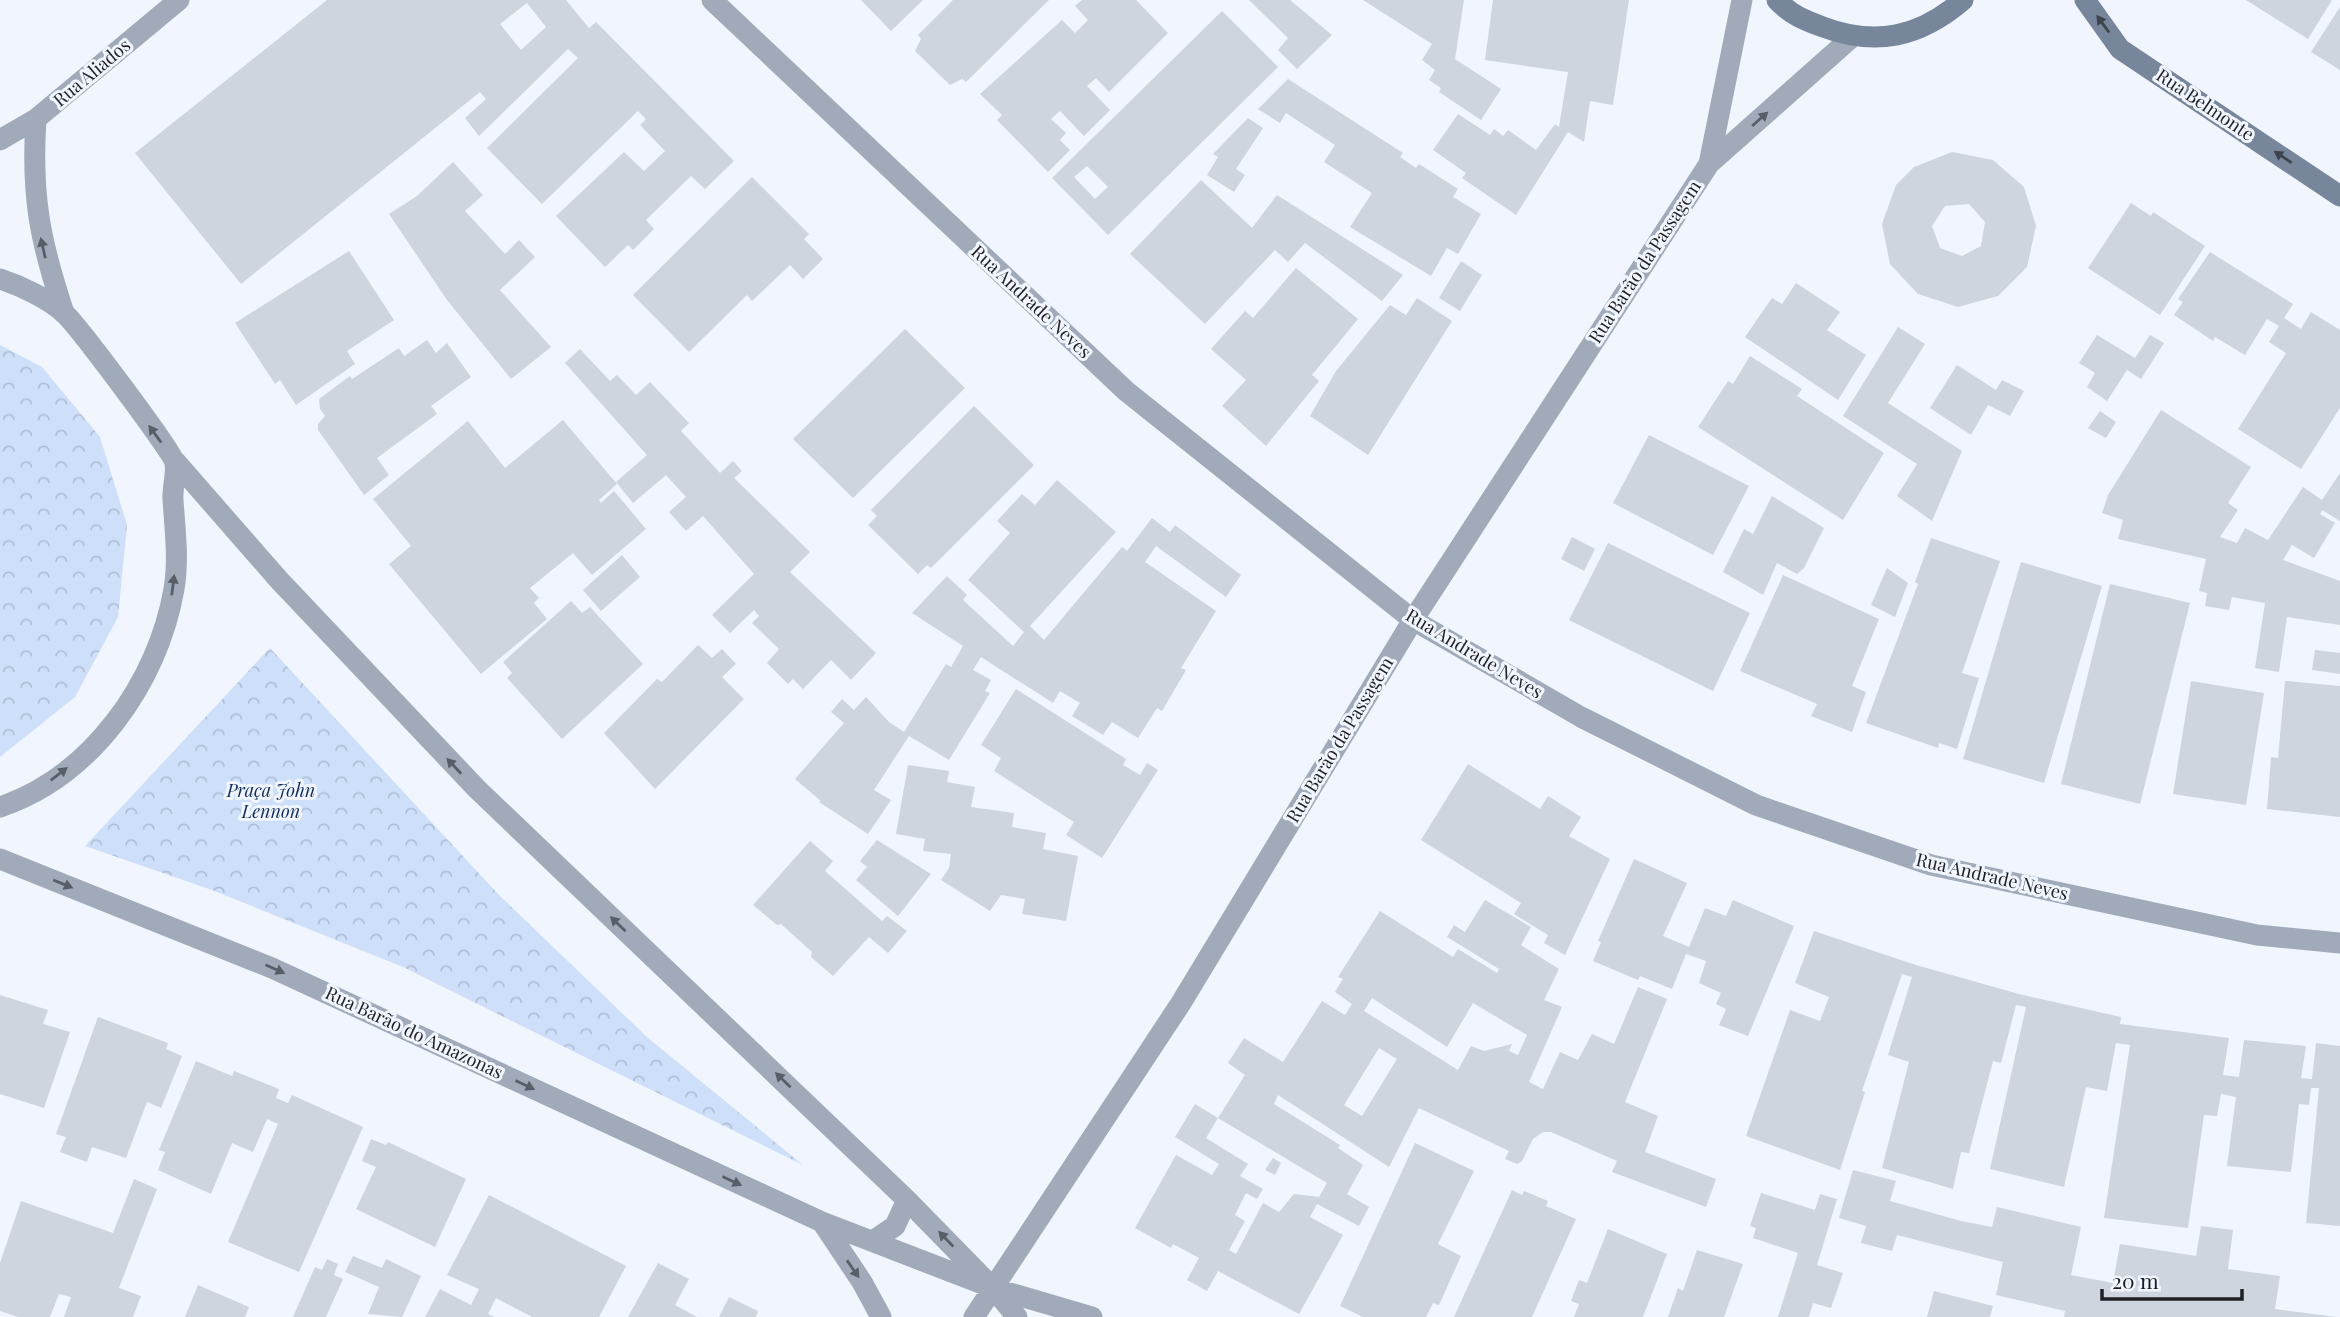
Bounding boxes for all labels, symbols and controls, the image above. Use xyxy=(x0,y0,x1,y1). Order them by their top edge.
one-way arrow xyxy=(2096,15,2110,33)
street label: Rua Aliados xyxy=(48,33,135,112)
street label: Rua Belmonte xyxy=(2152,63,2259,146)
one-way arrow xyxy=(1751,111,1769,127)
one-way arrow xyxy=(2274,151,2293,164)
street label: Rua Barão da Passagem xyxy=(1583,175,1706,347)
one-way arrow xyxy=(38,237,49,259)
street label: Rua Andrade Neves xyxy=(967,239,1097,363)
one-way arrow xyxy=(148,425,162,443)
one-way arrow xyxy=(168,574,179,596)
street label: Rua Andrade Neves xyxy=(1402,603,1547,703)
street label: Rua Barão da Passagem xyxy=(1280,652,1398,827)
one-way arrow xyxy=(447,758,463,775)
one-way arrow xyxy=(50,766,68,781)
park label: Praça John Lennon xyxy=(226,778,315,823)
street label: Rua Andrade Neves xyxy=(1914,847,2071,905)
one-way arrow xyxy=(53,879,74,890)
one-way arrow xyxy=(609,916,626,933)
one-way arrow xyxy=(264,964,285,975)
street label: Rua Barão do Amazonas xyxy=(322,980,507,1084)
one-way arrow xyxy=(775,1073,792,1089)
one-way arrow xyxy=(515,1080,536,1091)
one-way arrow xyxy=(722,1175,742,1187)
one-way arrow xyxy=(938,1231,954,1247)
scale bar xyxy=(2102,1258,2242,1302)
one-way arrow xyxy=(846,1259,859,1278)
text: 20 m xyxy=(2112,1266,2159,1294)

